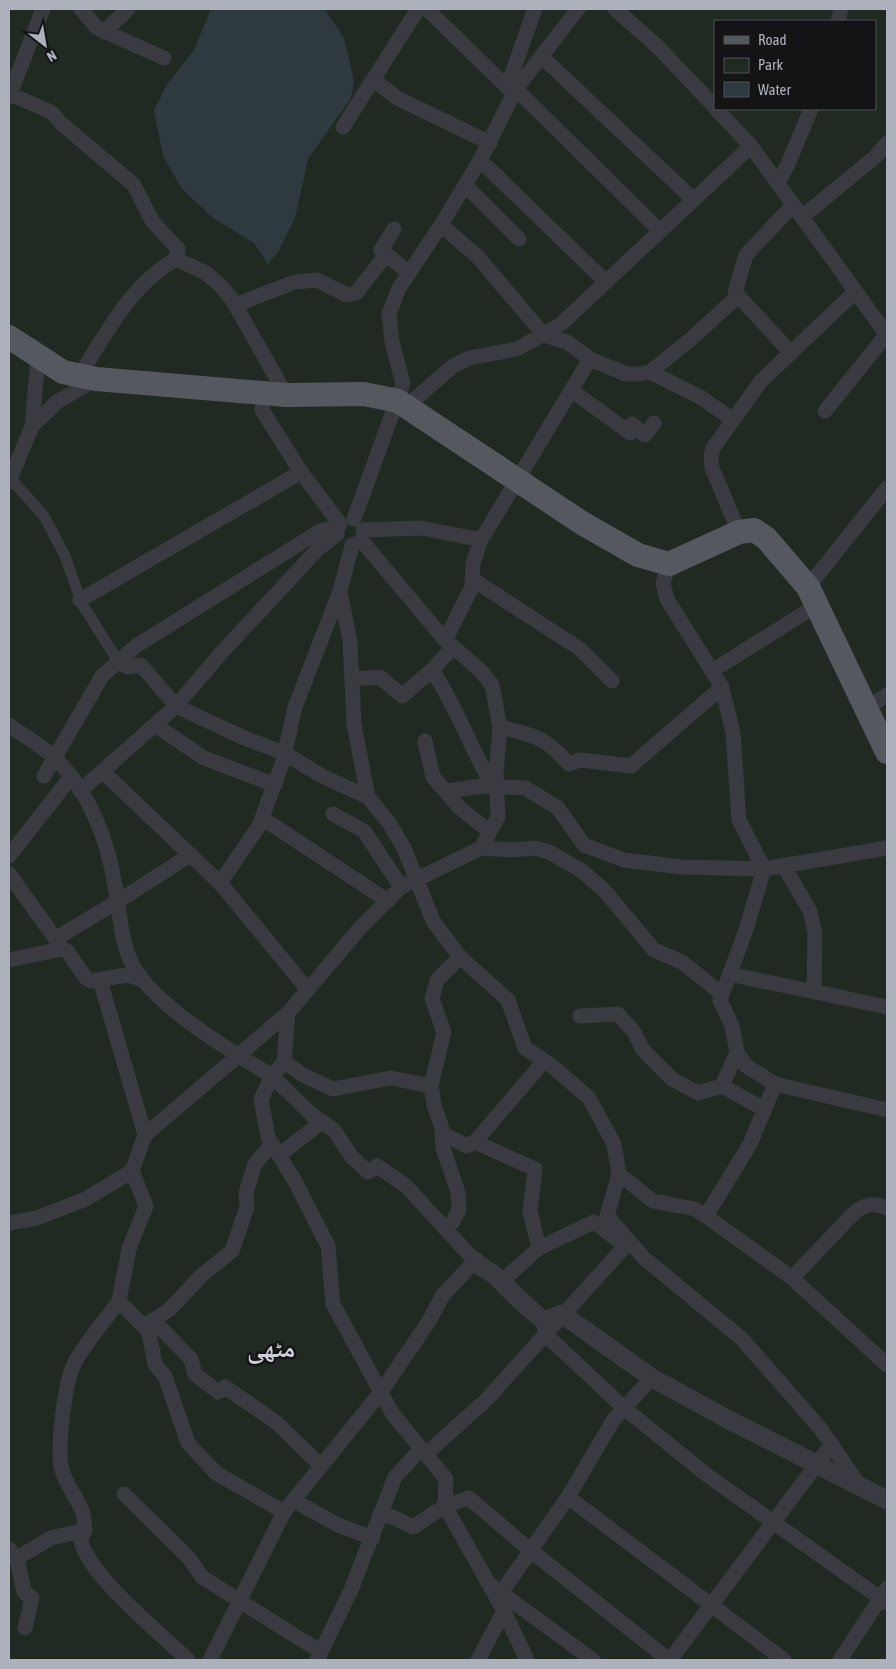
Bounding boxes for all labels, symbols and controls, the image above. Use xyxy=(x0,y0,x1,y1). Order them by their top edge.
north arrow xyxy=(20,20,70,70)
legend xyxy=(714,20,876,110)
text: Road xyxy=(758,31,787,48)
text: N xyxy=(44,47,59,65)
text: Park xyxy=(758,56,783,73)
text: Water xyxy=(758,81,791,98)
district label: مٹھی xyxy=(247,1334,295,1364)

